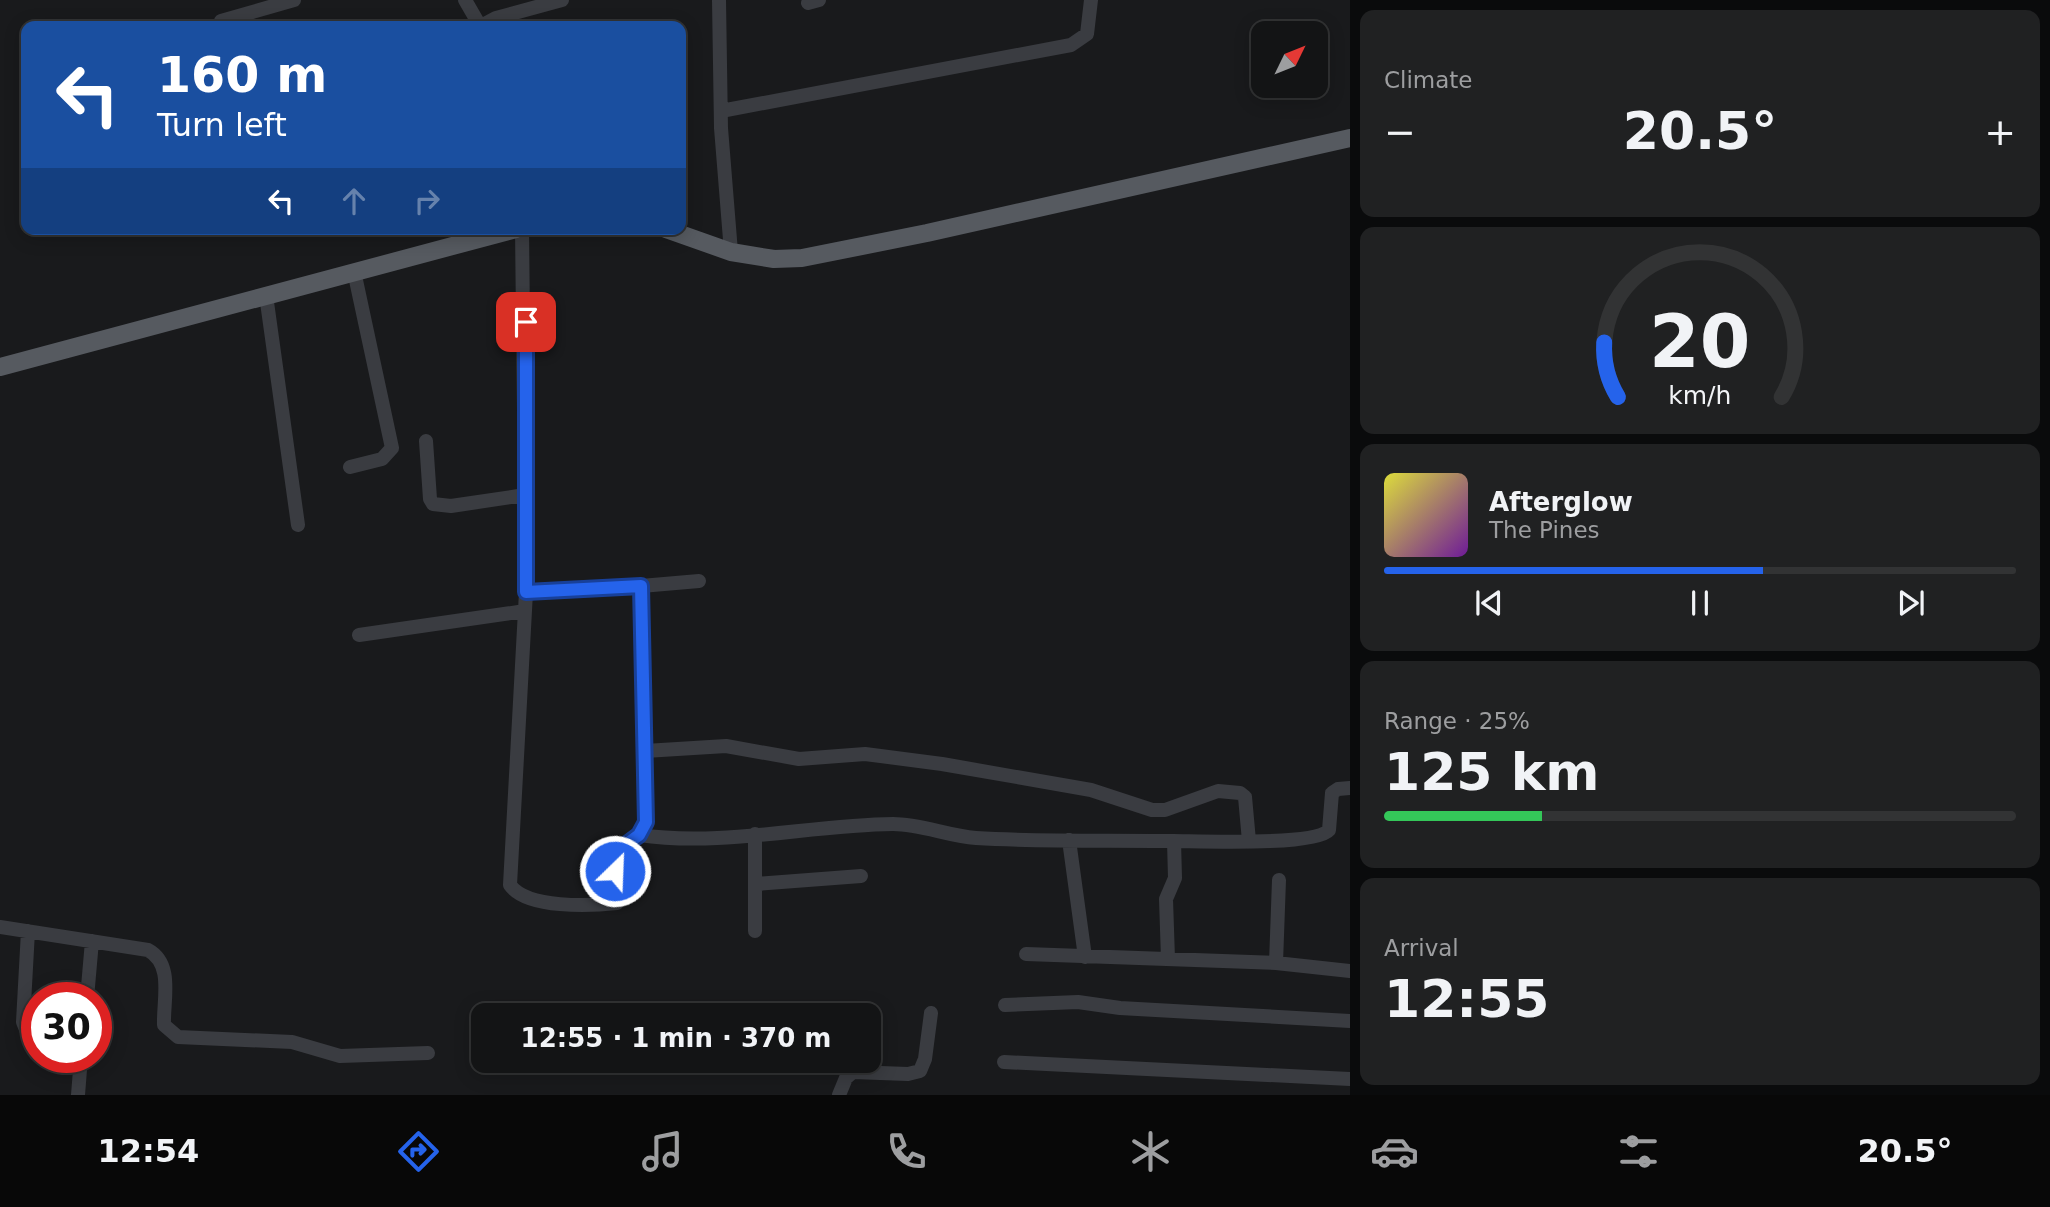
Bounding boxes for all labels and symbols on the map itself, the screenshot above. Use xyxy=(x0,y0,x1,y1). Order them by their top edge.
north arrow xyxy=(1251,21,1328,98)
pin xyxy=(496,292,556,352)
position arrow xyxy=(578,834,652,908)
speed limit sign: 30 xyxy=(21,982,112,1073)

